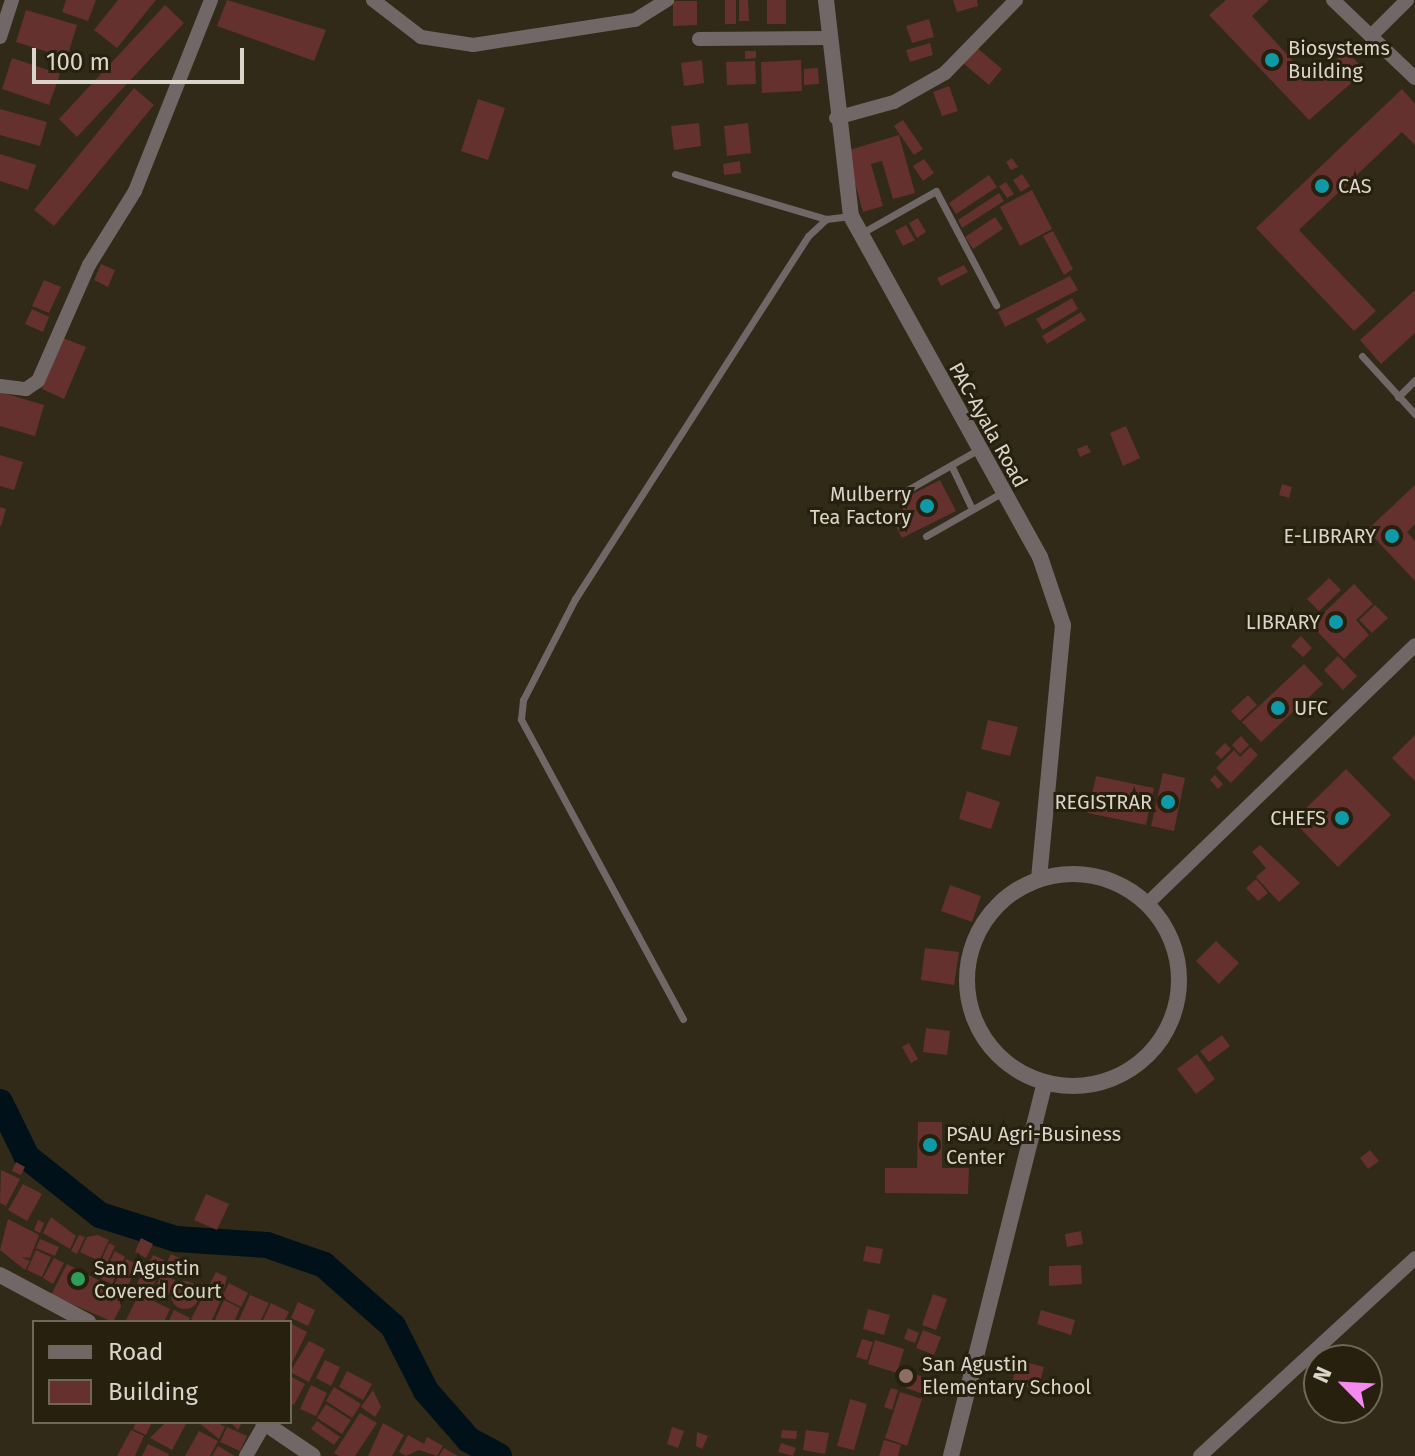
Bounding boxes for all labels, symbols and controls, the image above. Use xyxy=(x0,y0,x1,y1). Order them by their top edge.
scale bar xyxy=(36,32,248,82)
place label: Biosystems Building xyxy=(1288,36,1390,83)
text: 100 m xyxy=(46,48,110,76)
marker: Biosystems Building xyxy=(1263,51,1281,69)
place label: CAS xyxy=(1338,174,1372,198)
marker: CAS xyxy=(1313,177,1331,195)
street label: PAC-Ayala Road xyxy=(944,358,1032,492)
place label: Mulberry Tea Factory xyxy=(810,482,911,529)
marker: Mulberry Tea Factory xyxy=(918,497,936,515)
place label: E-LIBRARY xyxy=(1283,524,1376,548)
marker: E-LIBRARY xyxy=(1383,527,1401,545)
place label: LIBRARY xyxy=(1246,610,1320,634)
marker: LIBRARY xyxy=(1327,613,1345,631)
place label: UFC xyxy=(1294,696,1328,720)
marker: UFC xyxy=(1269,699,1287,717)
place label: REGISTRAR xyxy=(1054,790,1152,814)
marker: REGISTRAR xyxy=(1159,793,1177,811)
place label: CHEFS xyxy=(1270,806,1326,830)
marker: CHEFS xyxy=(1333,809,1351,827)
place label: PSAU Agri-Business Center xyxy=(946,1122,1121,1169)
marker: PSAU Agri-Business Center xyxy=(921,1136,939,1154)
place label: San Agustin Covered Court xyxy=(94,1256,221,1303)
marker: San Agustin Covered Court xyxy=(69,1270,87,1288)
legend xyxy=(32,1320,292,1424)
text: Road xyxy=(108,1338,163,1366)
north arrow xyxy=(1303,1344,1383,1424)
place label: San Agustin Elementary School xyxy=(922,1352,1091,1399)
text: N xyxy=(1307,1363,1338,1387)
marker: San Agustin Elementary School xyxy=(897,1367,915,1385)
text: Building xyxy=(108,1378,198,1406)

